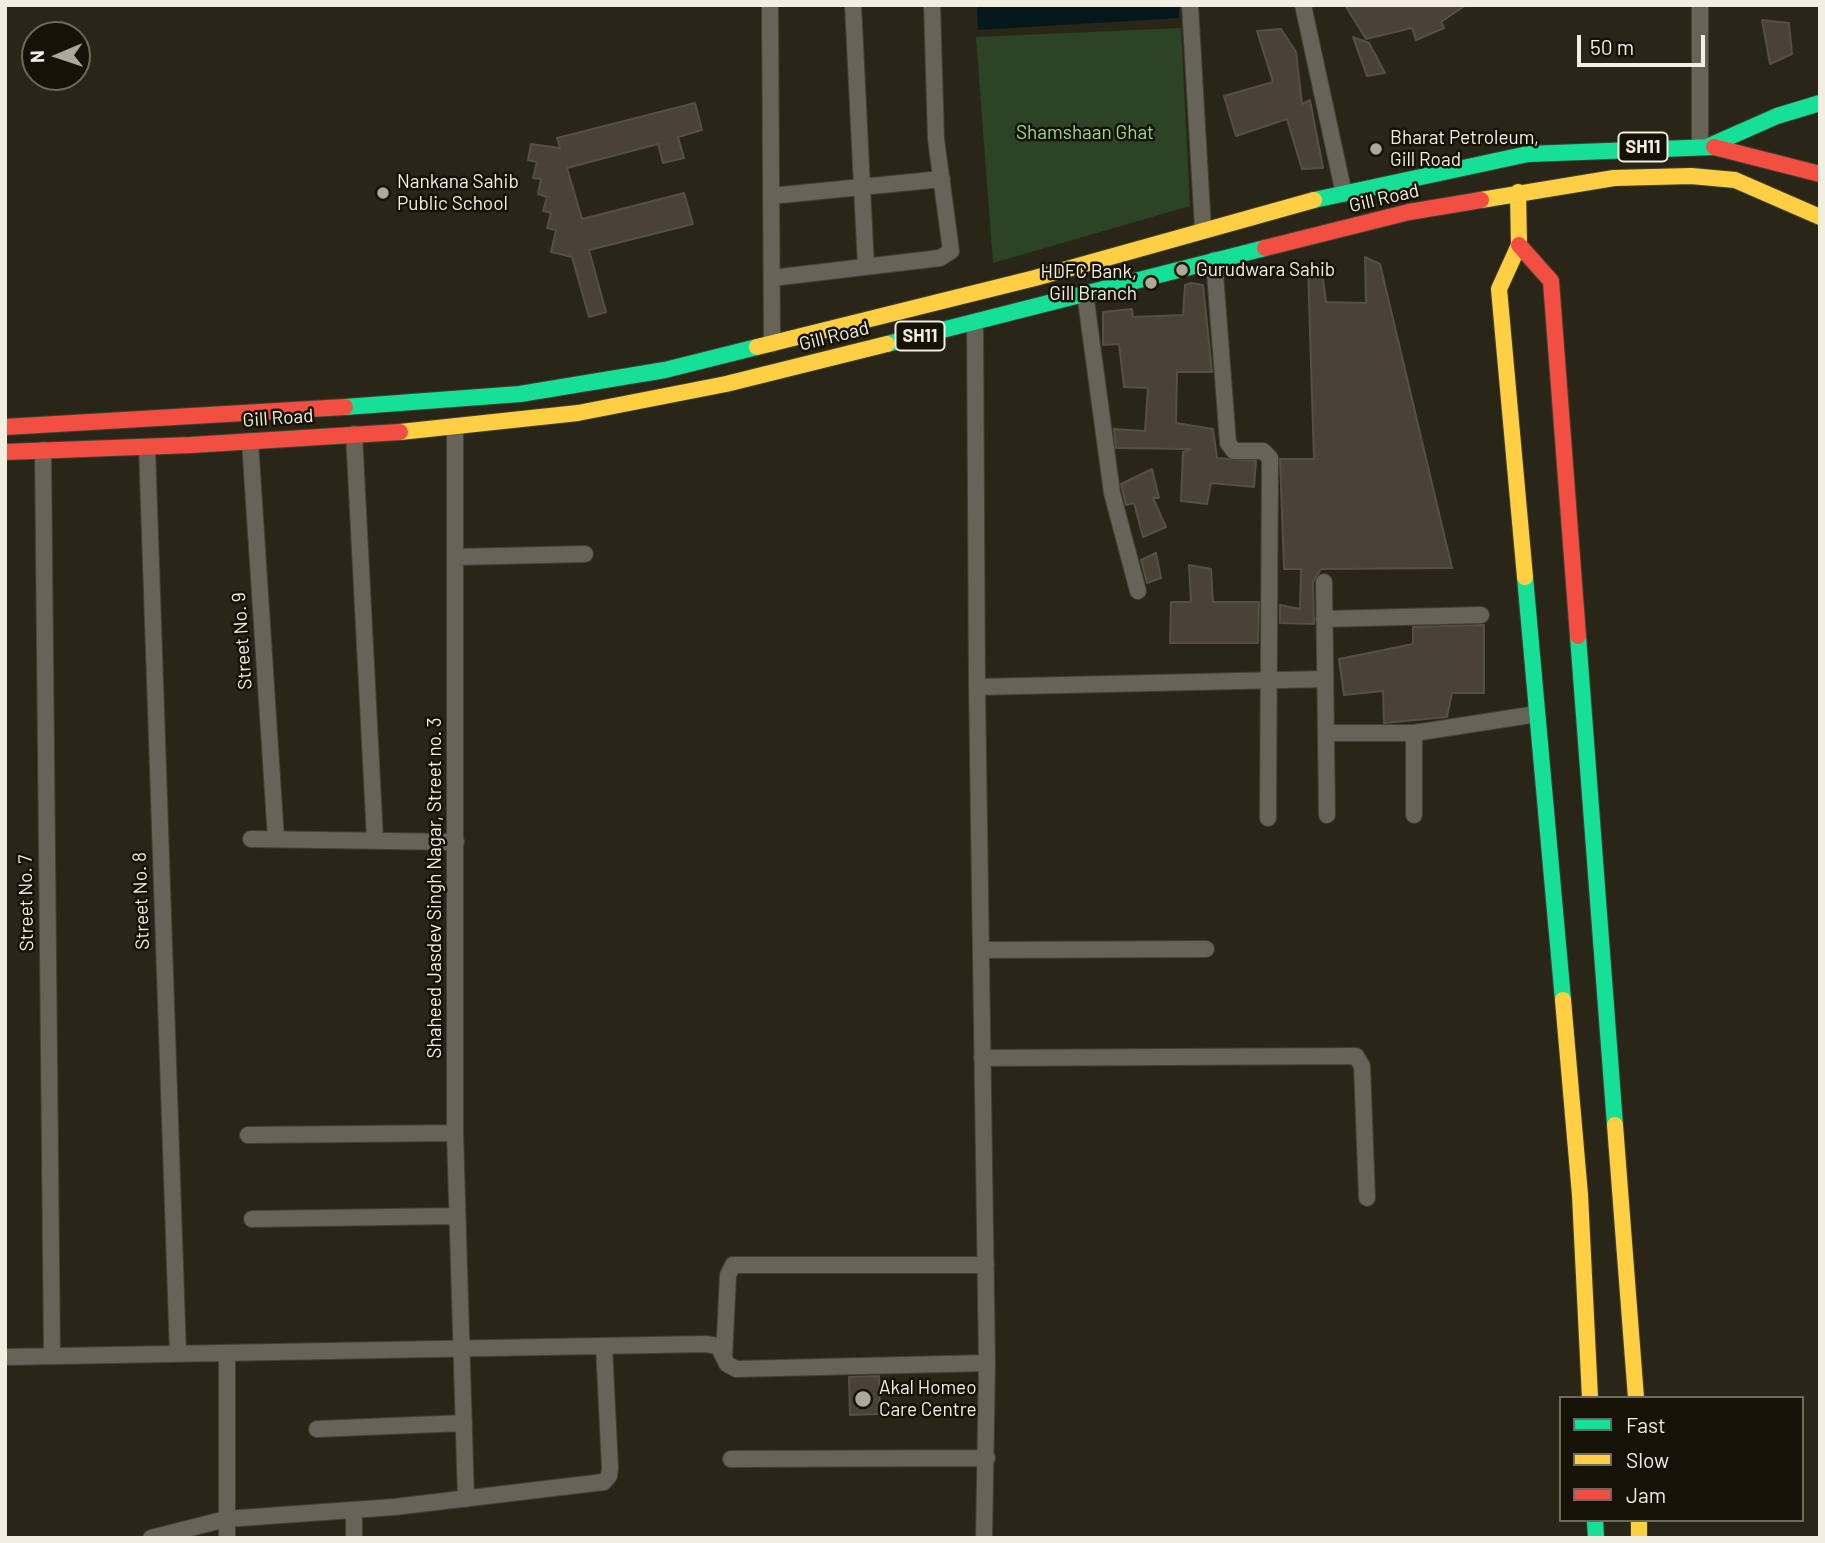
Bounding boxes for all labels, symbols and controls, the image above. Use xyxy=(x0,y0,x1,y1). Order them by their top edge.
north arrow xyxy=(21,21,91,91)
scale bar xyxy=(1580,21,1708,65)
text: 50 m xyxy=(1590,34,1634,59)
text: N xyxy=(25,50,48,63)
park label: Shamshaan Ghat xyxy=(1016,122,1154,144)
place label: Bharat Petroleum, Gill Road xyxy=(1390,127,1539,171)
road number: SH11 xyxy=(1618,132,1668,162)
marker: Bharat Petroleum, Gill Road xyxy=(1368,141,1384,157)
place label: Nankana Sahib Public School xyxy=(397,171,519,215)
street label: Gill Road xyxy=(1347,179,1421,217)
marker: Nankana Sahib Public School xyxy=(375,185,391,201)
place label: Gurudwara Sahib xyxy=(1196,259,1335,281)
place label: HDFC Bank, Gill Branch xyxy=(1041,261,1137,305)
marker: Gurudwara Sahib xyxy=(1174,262,1190,278)
marker: HDFC Bank, Gill Branch xyxy=(1143,275,1159,291)
street label: Gill Road xyxy=(797,316,871,356)
road number: SH11 xyxy=(895,322,944,350)
street label: Gill Road xyxy=(242,404,314,432)
street label: Street No. 9 xyxy=(227,591,257,691)
street label: Shaheed Jasdev Singh Nagar, Street no. 3 xyxy=(424,717,446,1059)
street label: Street No. 8 xyxy=(128,852,154,950)
street label: Street No. 7 xyxy=(14,854,38,952)
place label: Akal Homeo Care Centre xyxy=(879,1377,977,1421)
marker: Akal Homeo Care Centre xyxy=(853,1389,873,1409)
legend xyxy=(1559,1396,1804,1522)
text: Fast xyxy=(1626,1412,1666,1437)
text: Slow xyxy=(1626,1447,1669,1472)
text: Jam xyxy=(1626,1482,1666,1507)

